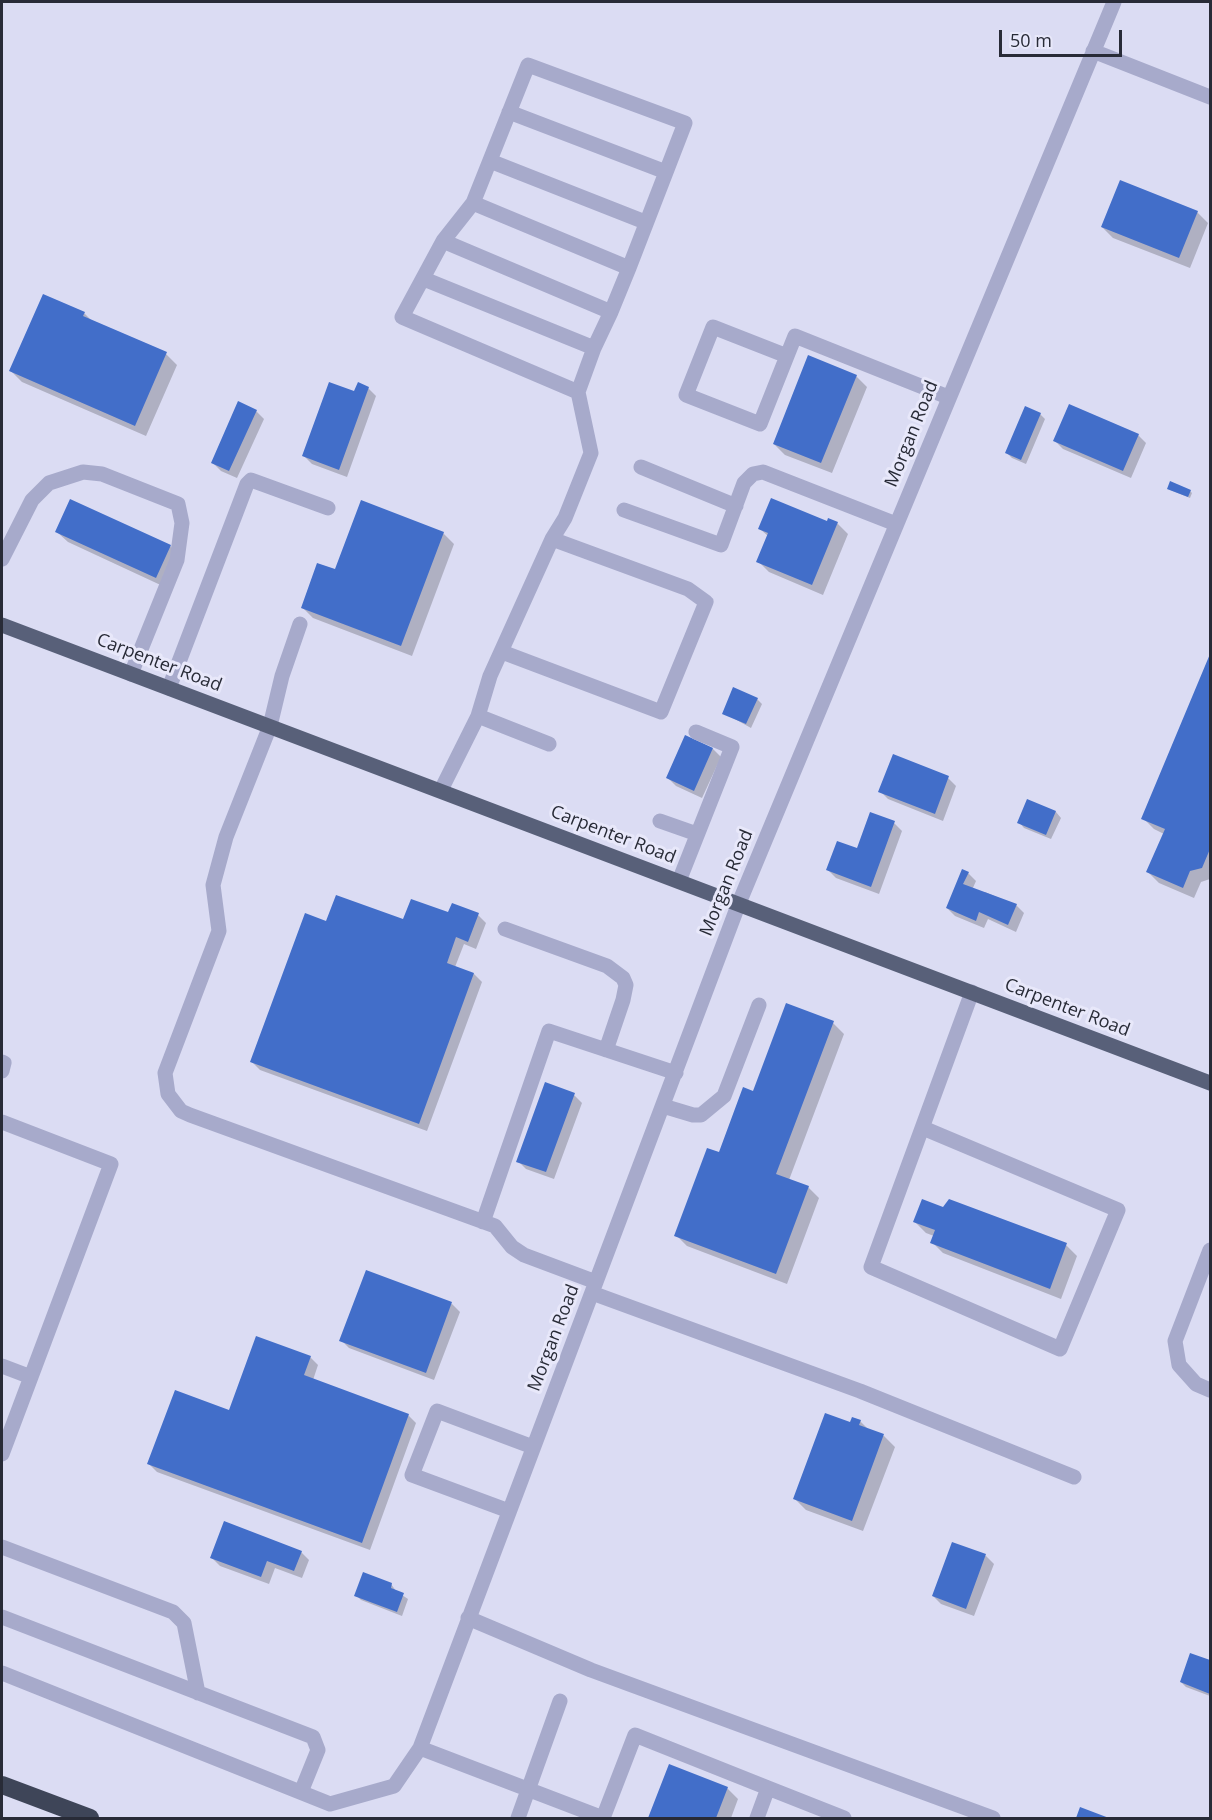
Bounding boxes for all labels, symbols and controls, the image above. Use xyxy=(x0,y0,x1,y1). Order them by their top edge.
scale bar xyxy=(1002,18,1125,56)
text: 50 m xyxy=(1010,28,1052,52)
street label: Morgan Road xyxy=(881,378,943,490)
street label: Carpenter Road xyxy=(93,629,225,697)
street label: Carpenter Road xyxy=(547,801,679,869)
street label: Morgan Road xyxy=(696,827,758,939)
street label: Carpenter Road xyxy=(1001,974,1133,1042)
street label: Morgan Road xyxy=(524,1281,584,1395)

